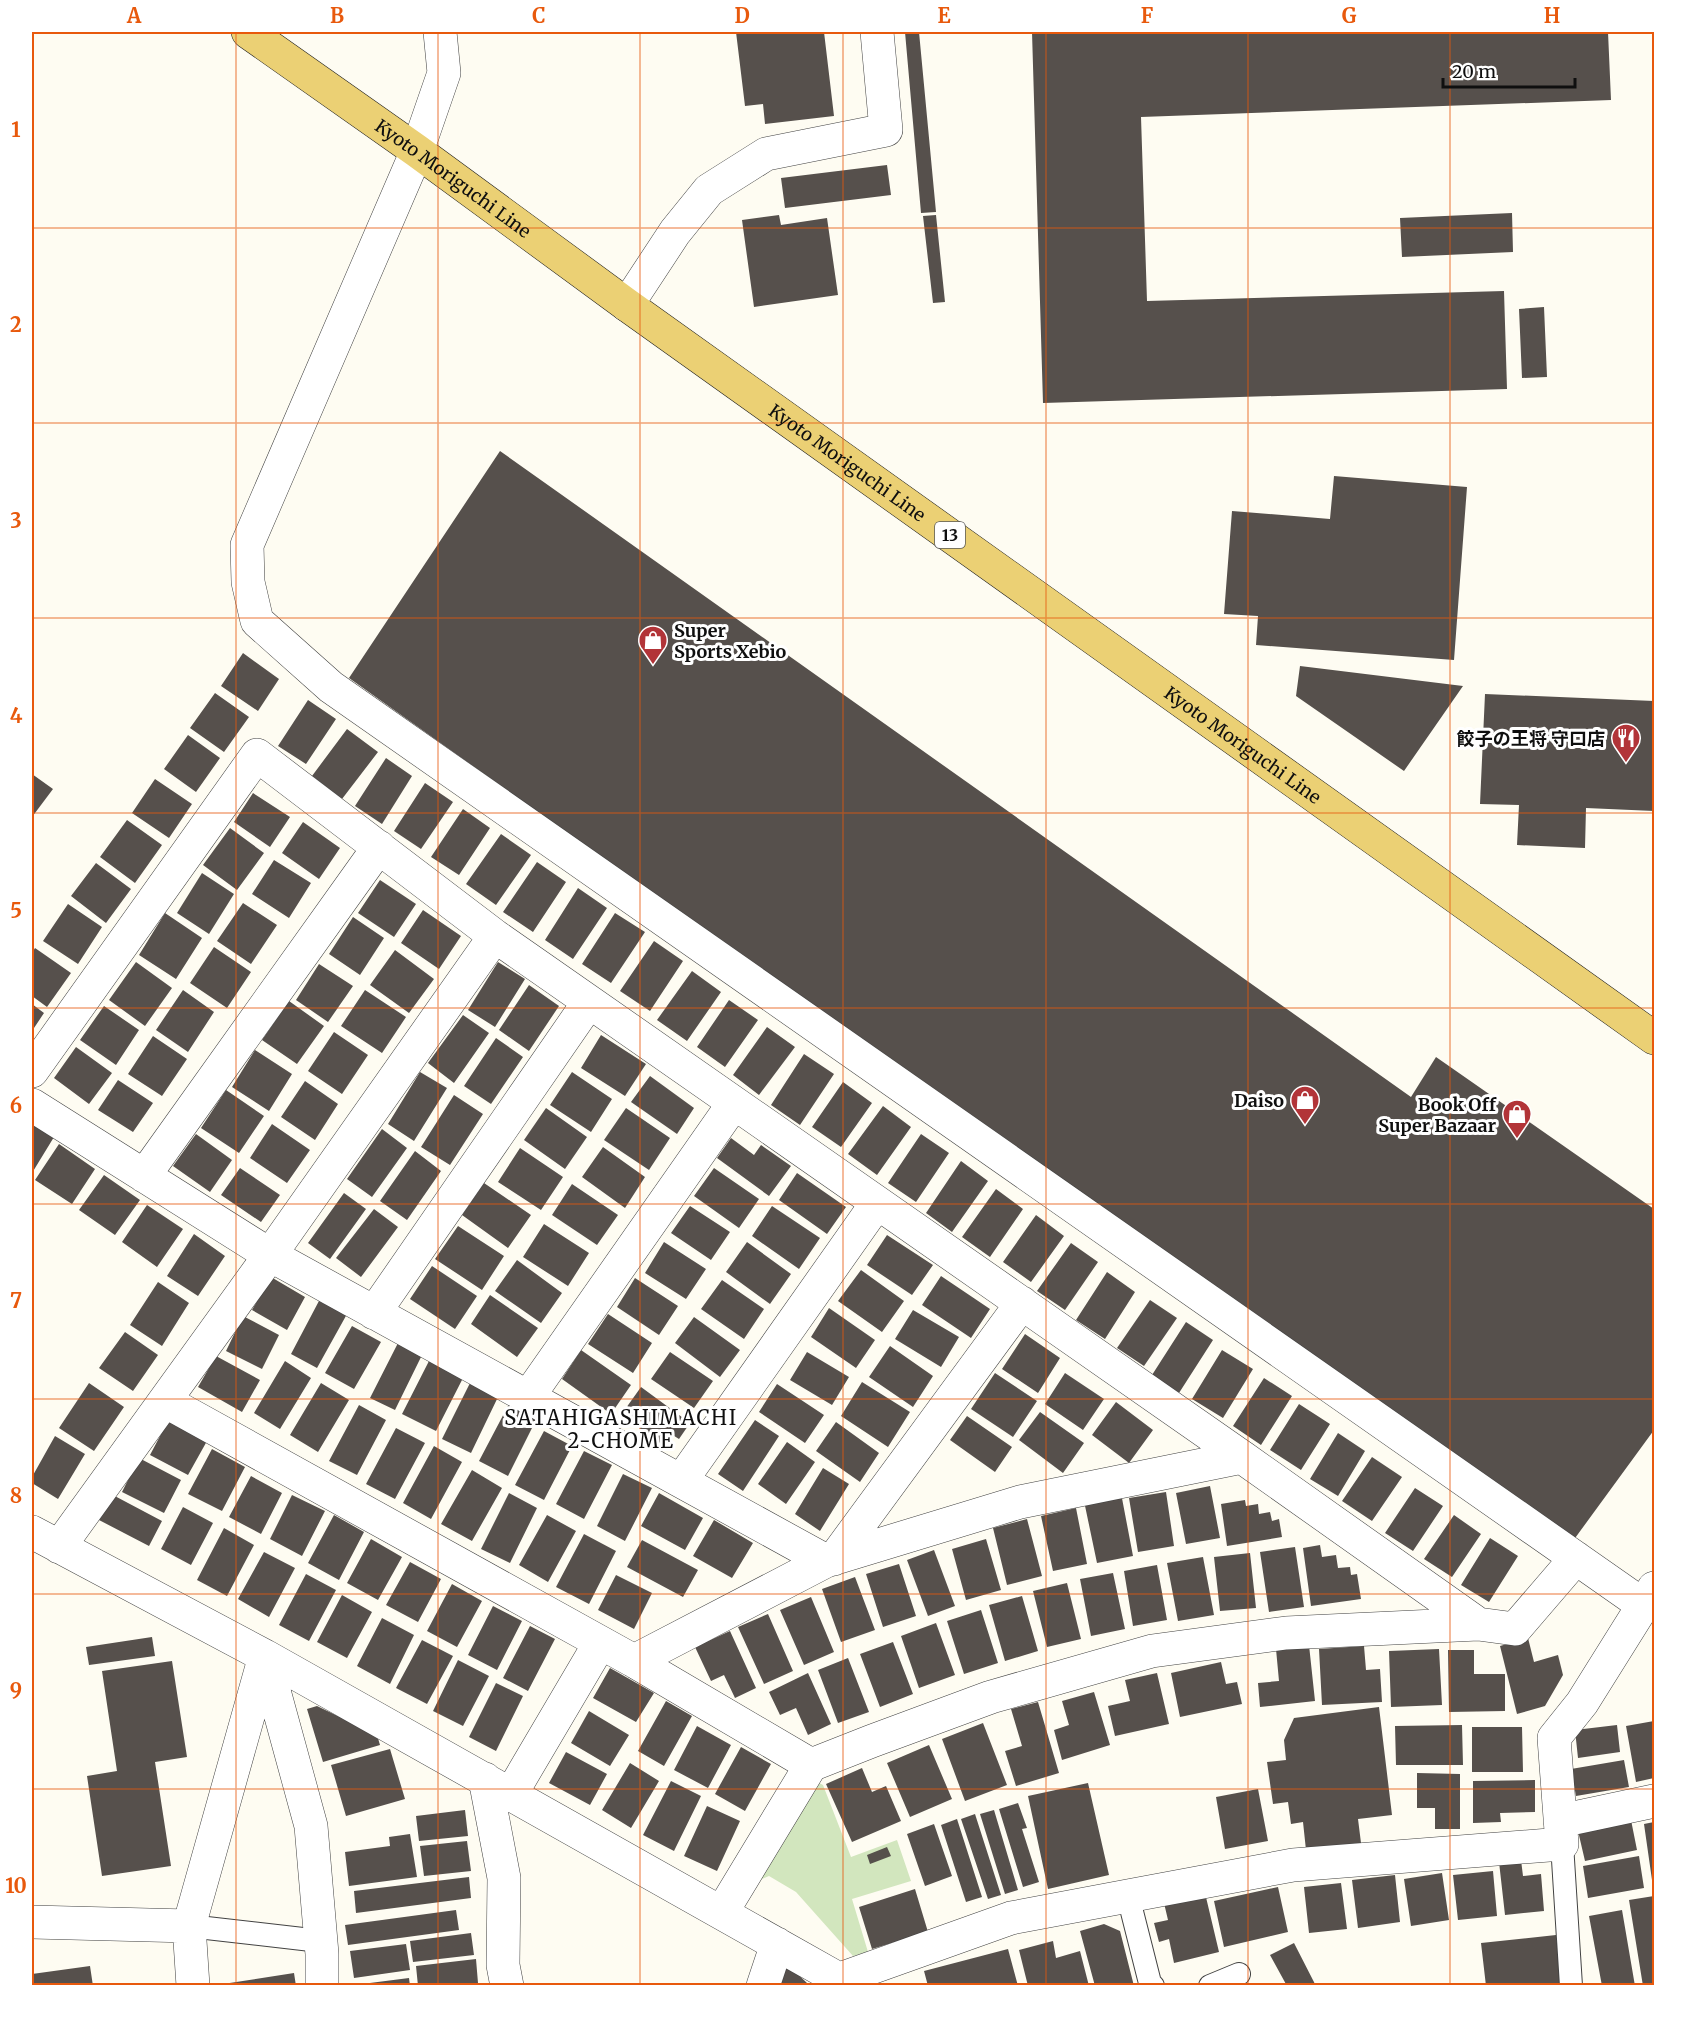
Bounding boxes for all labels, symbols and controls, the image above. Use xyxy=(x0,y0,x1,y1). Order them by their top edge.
text: A xyxy=(126,3,142,28)
text: B xyxy=(330,3,344,28)
text: C xyxy=(532,3,546,28)
text: D xyxy=(734,3,750,28)
text: E xyxy=(937,3,951,28)
text: F xyxy=(1141,3,1154,28)
text: G xyxy=(1342,3,1357,28)
text: H xyxy=(1544,3,1560,28)
scale bar xyxy=(1443,51,1575,89)
text: 20 m xyxy=(1452,60,1496,83)
street label: Kyoto Moriguchi Line xyxy=(371,114,536,242)
text: 1 xyxy=(11,117,21,142)
text: 2 xyxy=(10,312,22,337)
street label: Kyoto Moriguchi Line xyxy=(765,399,930,526)
text: 3 xyxy=(10,508,22,533)
road number: 13 xyxy=(935,522,965,548)
place label: Super Sports Xebio xyxy=(674,619,787,663)
shop icon: Super Sports Xebio xyxy=(637,624,669,666)
street label: Kyoto Moriguchi Line xyxy=(1160,681,1326,808)
text: 4 xyxy=(10,703,23,728)
restaurant icon: 餃子の王将 守口店 xyxy=(1610,722,1642,764)
place label: 餃子の王将 守口店 xyxy=(1456,727,1605,750)
text: 5 xyxy=(10,898,22,923)
shop icon: Daiso xyxy=(1289,1084,1321,1126)
place label: Daiso xyxy=(1234,1089,1284,1112)
text: 6 xyxy=(10,1093,22,1118)
place label: Book Off Super Bazaar xyxy=(1378,1093,1497,1137)
shop icon: Book Off Super Bazaar xyxy=(1501,1098,1533,1140)
text: 7 xyxy=(10,1288,22,1313)
district label: SATAHIGASHIMACHI 2-CHOME xyxy=(504,1405,738,1453)
text: 8 xyxy=(10,1483,22,1508)
text: 9 xyxy=(10,1678,22,1703)
text: 10 xyxy=(5,1873,27,1898)

